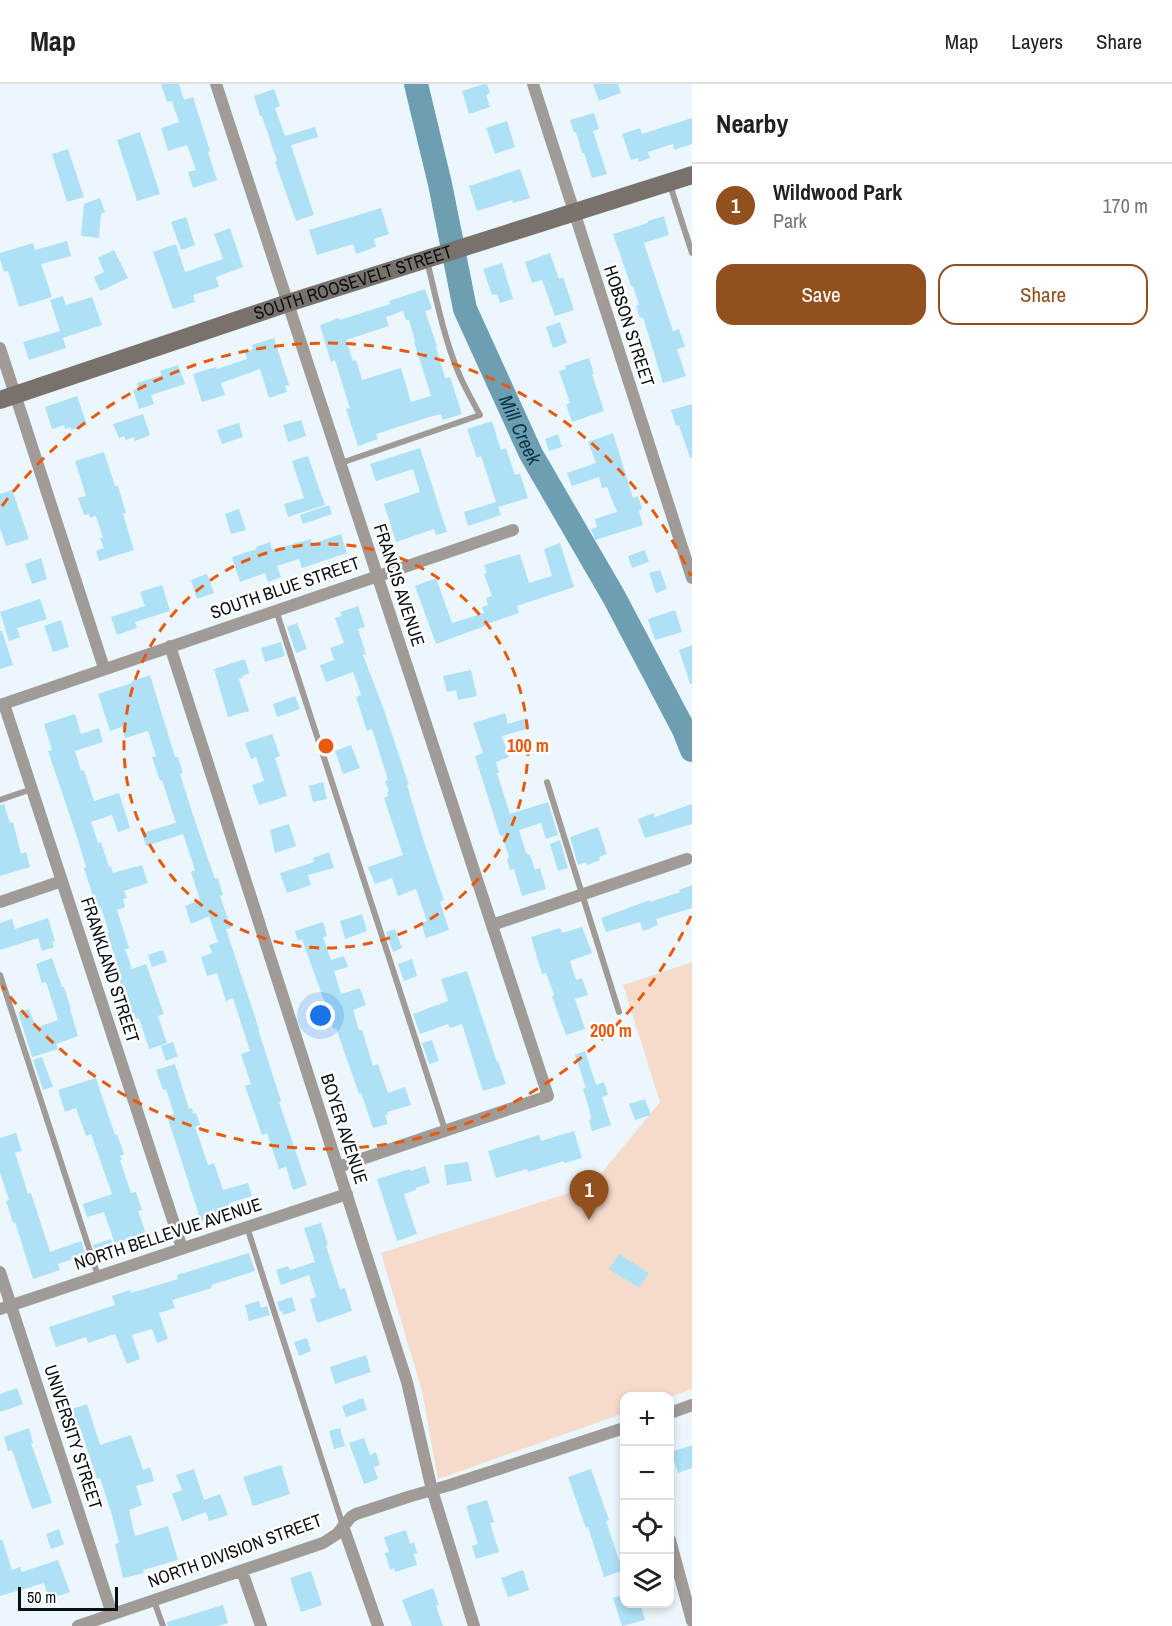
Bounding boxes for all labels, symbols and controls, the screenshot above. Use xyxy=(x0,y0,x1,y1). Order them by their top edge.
text: Map xyxy=(30,22,76,60)
text: Map xyxy=(945,27,978,56)
text: Layers xyxy=(1011,27,1063,56)
text: Share xyxy=(1096,27,1142,56)
text: Nearby xyxy=(716,106,788,141)
text: Wildwood Park xyxy=(773,177,902,207)
text: 1 xyxy=(731,192,740,219)
text: 170 m xyxy=(1102,192,1148,219)
text: Park xyxy=(773,207,807,234)
street label: SOUTH ROOSEVELT STREET xyxy=(250,239,455,326)
street label: HOBSON STREET xyxy=(598,262,661,390)
button: Save xyxy=(716,264,926,325)
button: Share xyxy=(938,264,1148,325)
water label: Mill Creek xyxy=(493,390,549,470)
street label: FRANCIS AVENUE xyxy=(368,520,431,649)
street label: SOUTH BLUE STREET xyxy=(207,550,363,625)
text: 100 m xyxy=(507,733,549,758)
centre of rings xyxy=(316,736,336,756)
street label: FRANKLAND STREET xyxy=(75,894,146,1046)
your location xyxy=(306,1001,335,1030)
text: 200 m xyxy=(590,1018,632,1043)
street label: BOYER AVENUE xyxy=(315,1070,374,1187)
pin: 1 xyxy=(570,1170,608,1220)
street label: NORTH BELLEVUE AVENUE xyxy=(71,1191,265,1276)
street label: UNIVERSITY STREET xyxy=(38,1361,109,1512)
map controls xyxy=(620,1392,674,1608)
button: + xyxy=(620,1392,674,1446)
button: − xyxy=(620,1446,674,1500)
button: locate xyxy=(620,1500,674,1554)
street label: NORTH DIVISION STREET xyxy=(144,1507,325,1594)
button: layers xyxy=(620,1554,674,1608)
scale bar xyxy=(18,1584,118,1612)
text: 50 m xyxy=(27,1586,56,1608)

